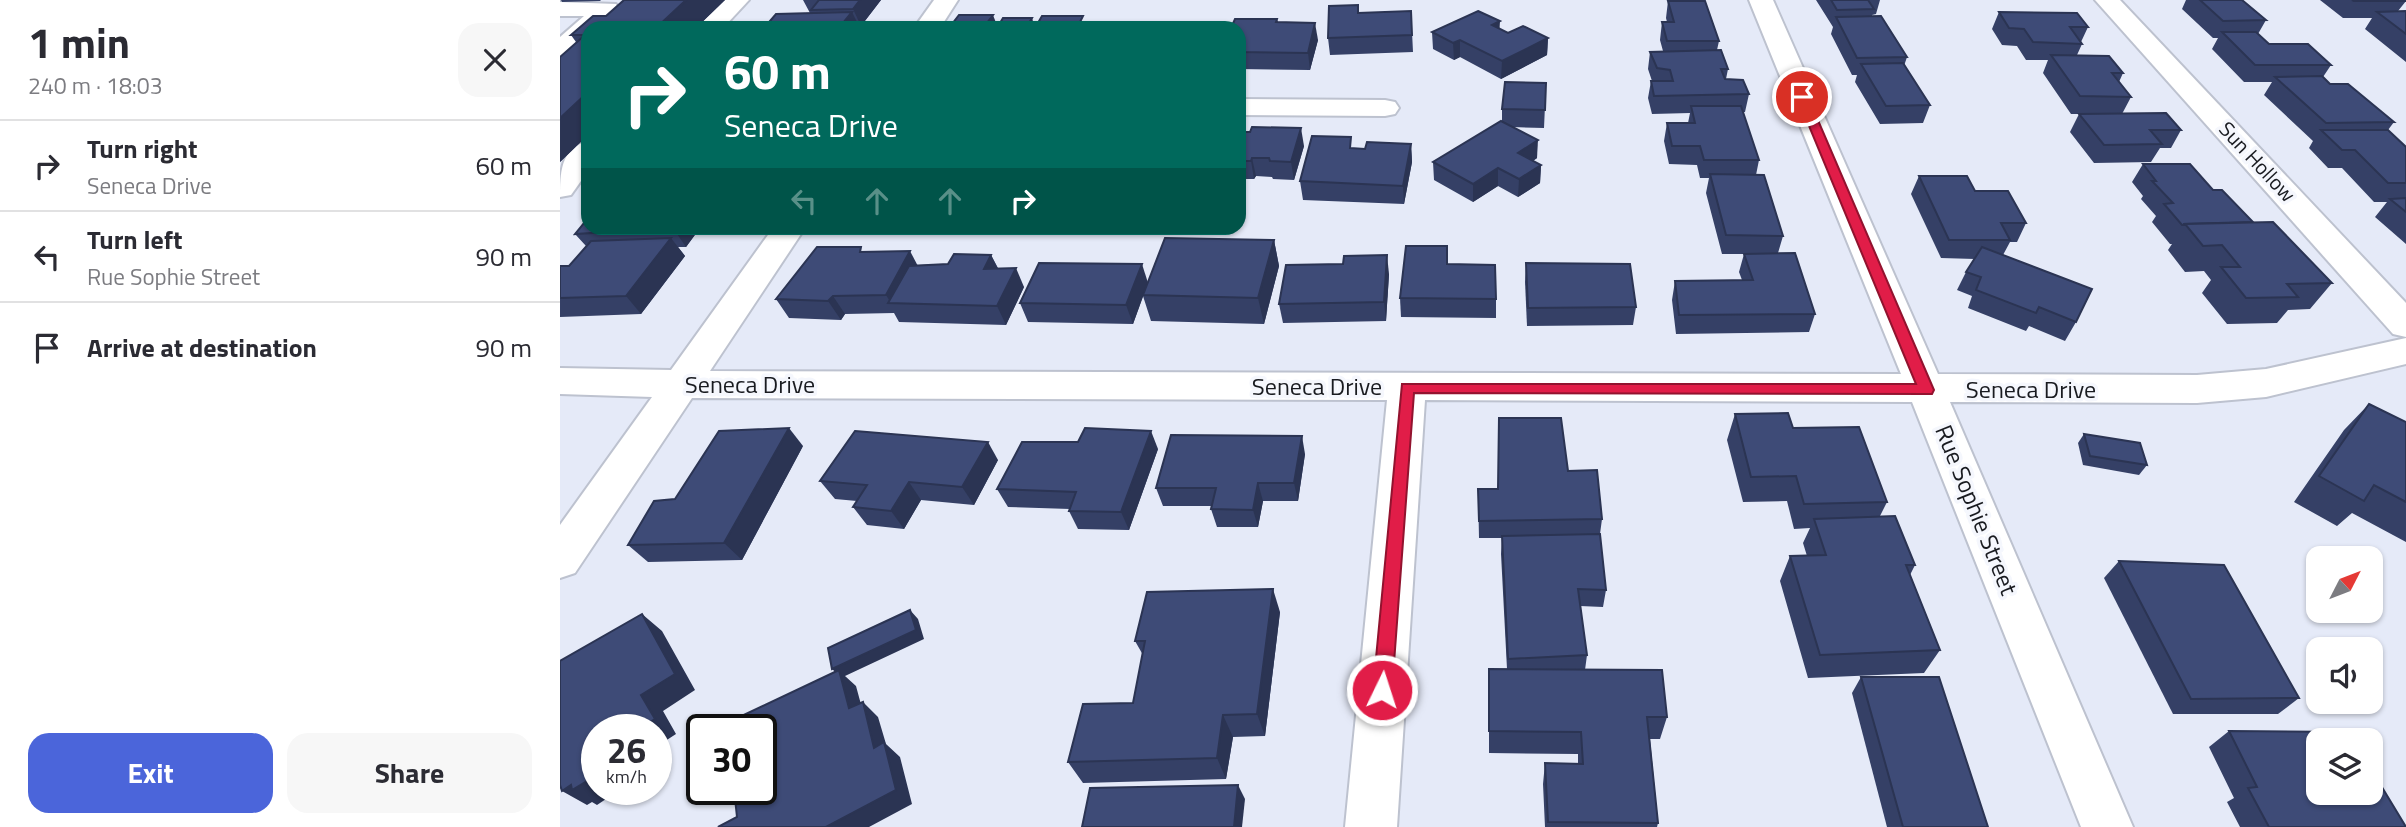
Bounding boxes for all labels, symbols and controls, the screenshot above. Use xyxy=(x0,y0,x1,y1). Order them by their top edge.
text: 1 min xyxy=(28,10,130,74)
button: close xyxy=(458,23,532,97)
text: 60 m xyxy=(724,33,831,108)
icon: right xyxy=(609,49,700,140)
pin xyxy=(1772,67,1832,127)
text: 240 m · 18:03 xyxy=(28,68,163,103)
icon: arrive xyxy=(1783,78,1821,116)
text: Seneca Drive xyxy=(724,101,898,149)
street label: Sun Hollow xyxy=(2212,114,2304,209)
text: Turn right xyxy=(87,129,198,168)
text: 60 m xyxy=(475,146,532,185)
icon: right xyxy=(28,147,66,185)
text: Seneca Drive xyxy=(87,168,212,203)
icon: left xyxy=(785,182,823,220)
icon: ahead xyxy=(858,182,896,220)
icon: ahead xyxy=(931,182,969,220)
icon: right xyxy=(1004,182,1042,220)
text: Turn left xyxy=(87,220,182,259)
text: 90 m xyxy=(475,237,532,276)
icon: left xyxy=(28,238,66,276)
text: Rue Sophie Street xyxy=(87,259,260,294)
text: Arrive at destination xyxy=(87,328,317,367)
text: 90 m xyxy=(475,328,532,367)
icon: arrive xyxy=(28,329,66,367)
street label: Seneca Drive xyxy=(685,366,815,402)
street label: Seneca Drive xyxy=(1252,368,1382,404)
street label: Seneca Drive xyxy=(1966,371,2096,407)
street label: Rue Sophie Street xyxy=(1926,419,2028,601)
north arrow xyxy=(2306,546,2384,623)
map controls xyxy=(2306,546,2383,805)
button: sound xyxy=(2306,637,2383,714)
position arrow xyxy=(1345,653,1419,727)
speed limit sign: 30 xyxy=(686,714,777,805)
text: 26 xyxy=(607,723,646,777)
button: layers xyxy=(2306,728,2383,805)
button: Exit xyxy=(28,733,273,813)
button: Share xyxy=(287,733,532,813)
text: km/h xyxy=(606,763,647,790)

